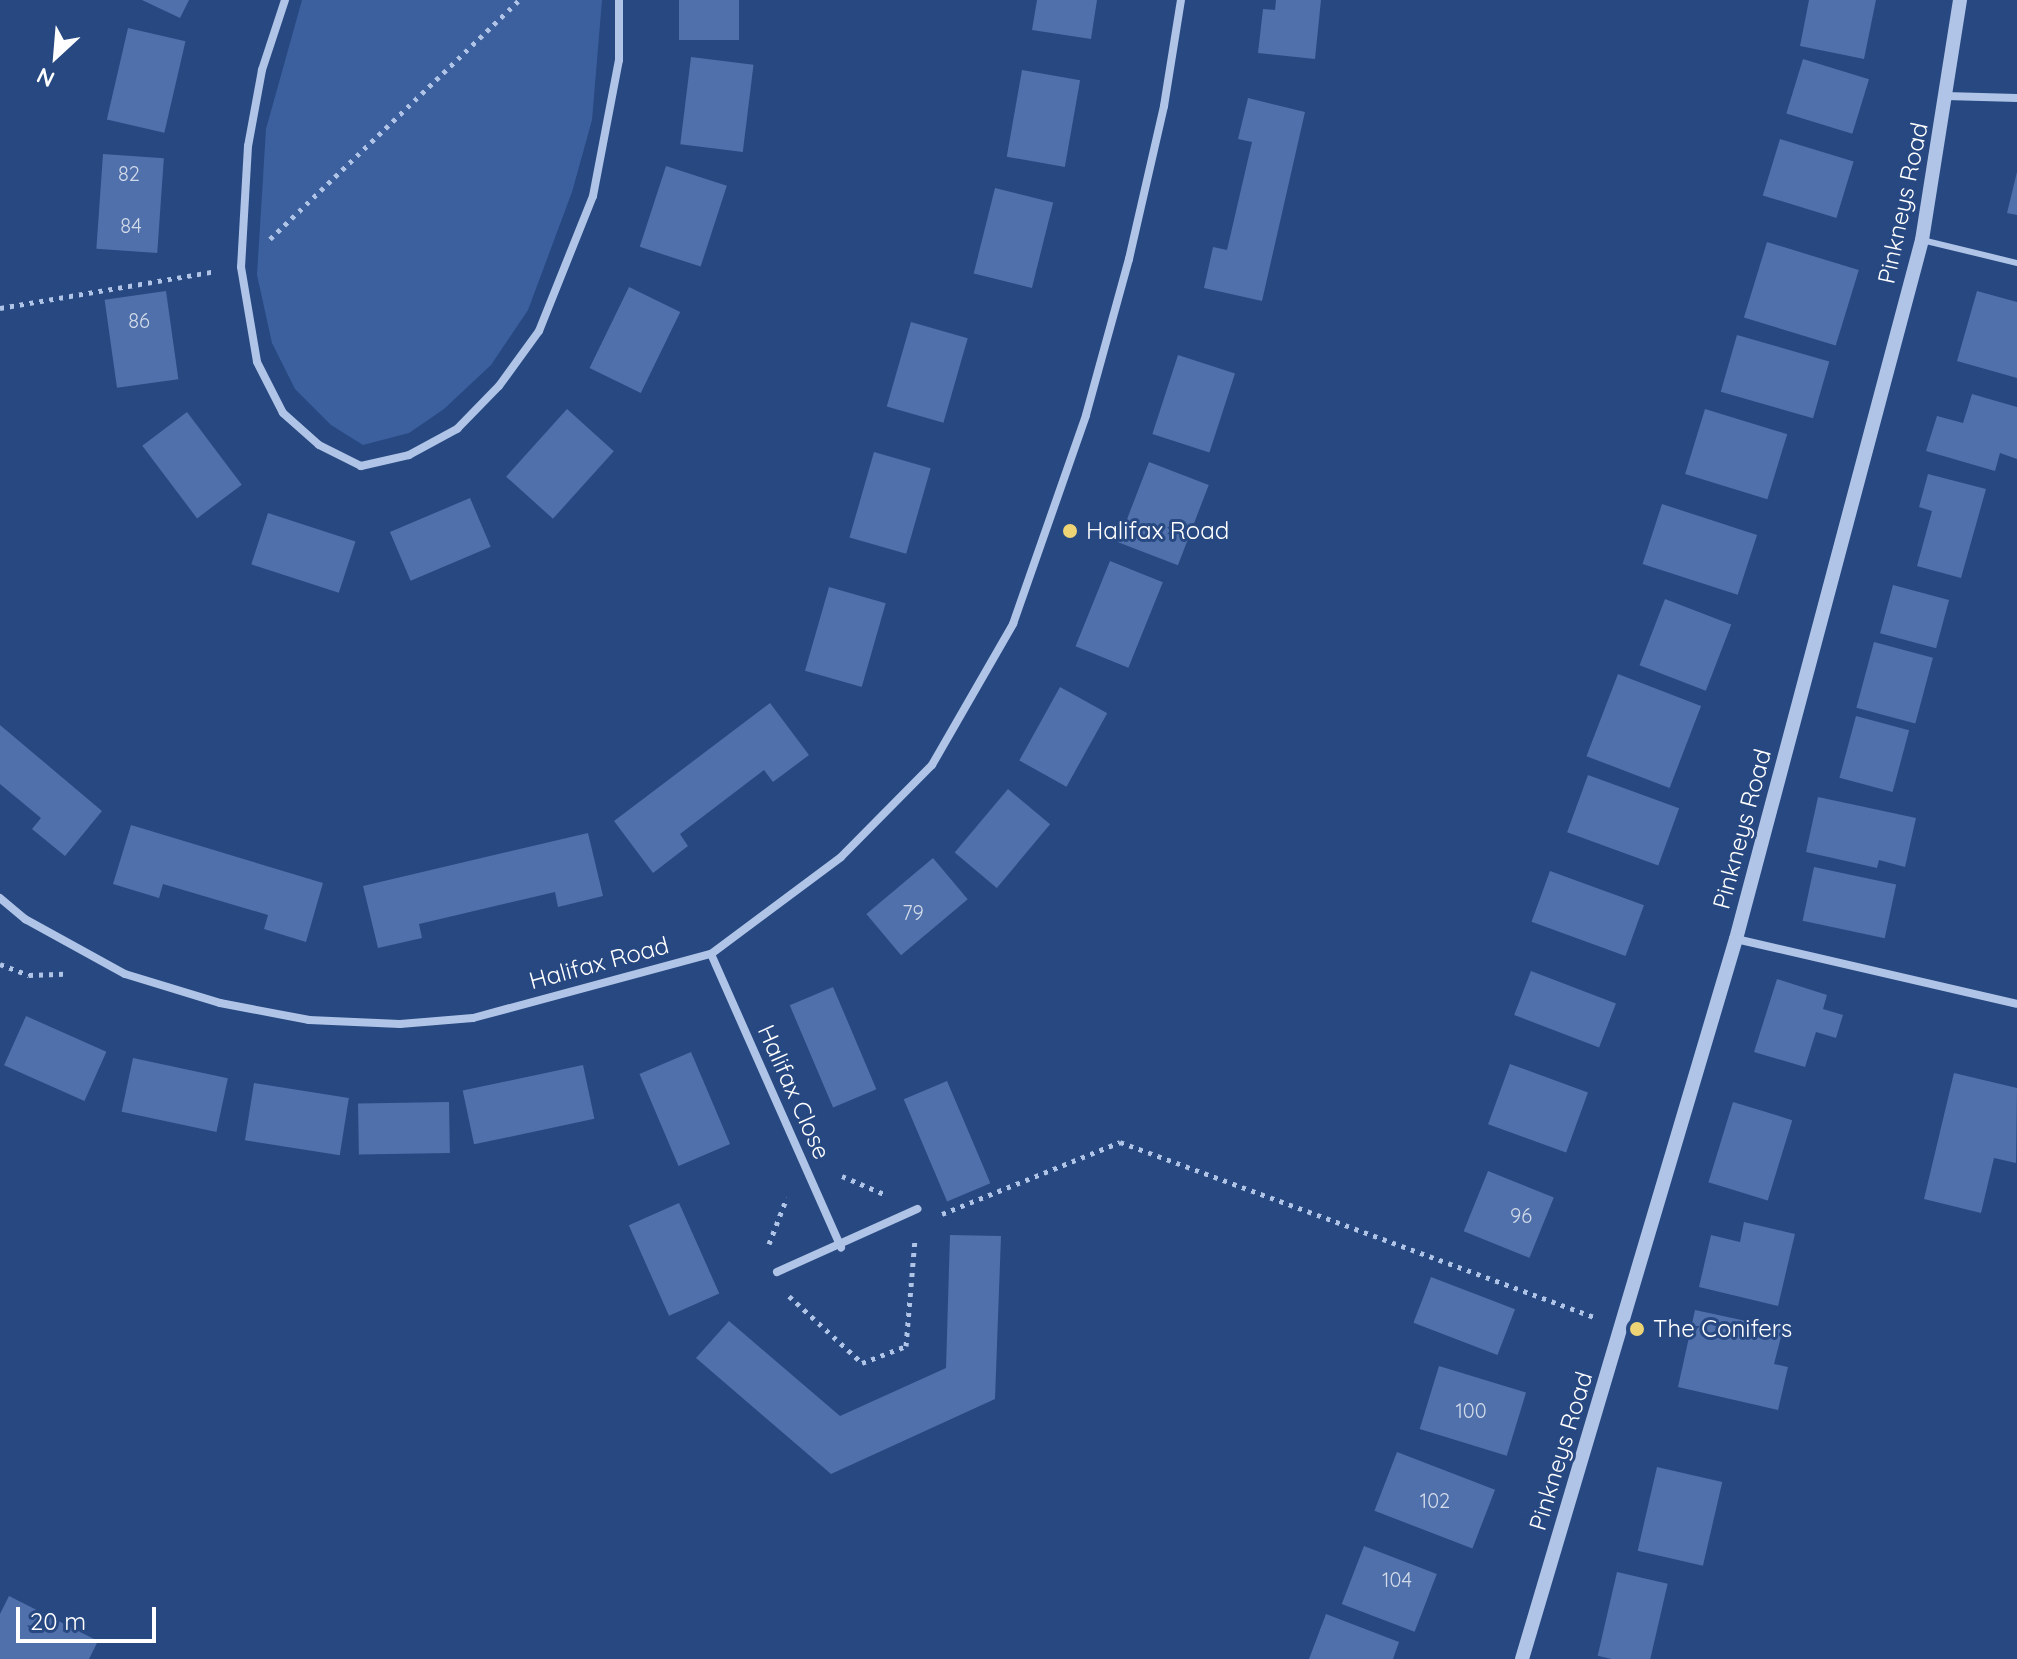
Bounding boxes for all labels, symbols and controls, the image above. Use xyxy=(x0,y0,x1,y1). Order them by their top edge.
north arrow xyxy=(16,16,96,96)
text: N xyxy=(32,61,59,94)
street label: Pinkneys Road xyxy=(1872,120,1934,286)
house number: 82 xyxy=(118,161,140,185)
house number: 84 xyxy=(120,213,142,237)
house number: 86 xyxy=(128,308,150,332)
place label: Halifax Road xyxy=(1086,517,1229,545)
marker: Halifax Road xyxy=(1061,522,1079,540)
street label: Pinkneys Road xyxy=(1707,746,1777,912)
house number: 79 xyxy=(902,900,924,924)
street label: Halifax Road xyxy=(526,931,672,995)
street label: Halifax Close xyxy=(752,1020,836,1164)
house number: 96 xyxy=(1510,1203,1532,1227)
place label: The Conifers xyxy=(1653,1315,1792,1343)
marker: The Conifers xyxy=(1628,1320,1646,1338)
street label: Pinkneys Road xyxy=(1523,1368,1599,1534)
house number: 100 xyxy=(1455,1398,1487,1422)
house number: 102 xyxy=(1420,1488,1450,1512)
house number: 104 xyxy=(1382,1567,1412,1591)
scale bar xyxy=(20,1591,160,1641)
text: 20 m xyxy=(30,1606,86,1636)

